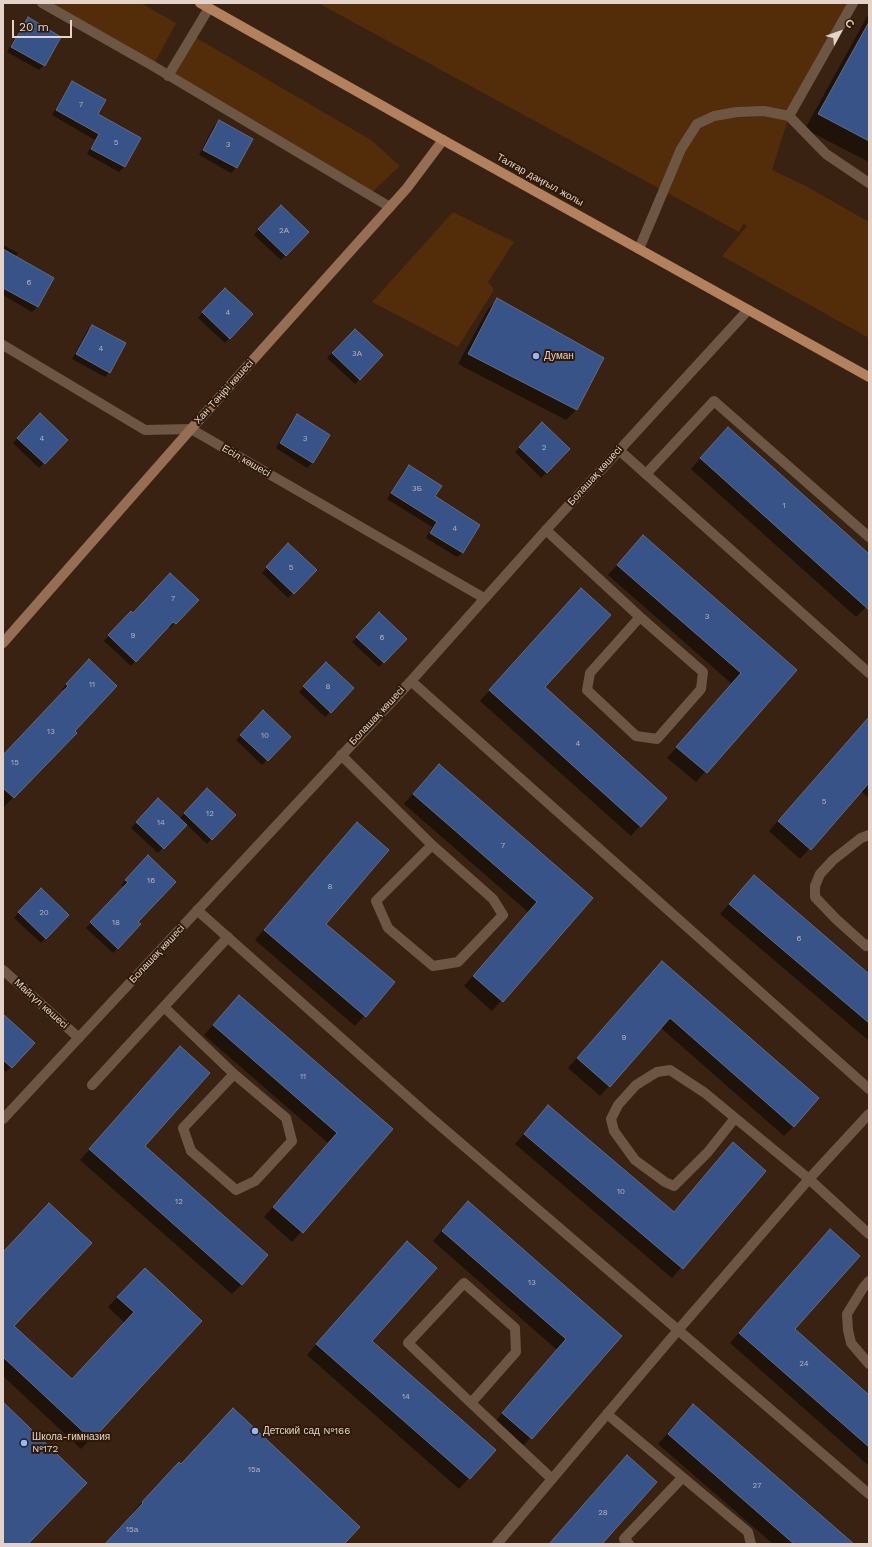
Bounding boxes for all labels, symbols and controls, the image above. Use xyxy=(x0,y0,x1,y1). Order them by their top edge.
scale bar xyxy=(14,12,74,38)
north arrow xyxy=(820,12,860,52)
text: С xyxy=(842,17,857,31)
text: 20 m xyxy=(19,20,49,34)
house number: 7 xyxy=(79,100,83,110)
house number: 5 xyxy=(114,138,118,148)
house number: 3 xyxy=(226,140,230,150)
street label: Талғар даңғыл жолы xyxy=(495,151,585,209)
house number: 2А xyxy=(279,226,289,236)
house number: 6 xyxy=(27,278,31,288)
house number: 4 xyxy=(226,308,230,318)
house number: 4 xyxy=(99,344,103,354)
house number: 3А xyxy=(352,349,362,359)
place label: Думан xyxy=(544,350,574,362)
marker: Думан xyxy=(531,351,541,361)
street label: Хан Тәңірі көшесі xyxy=(192,357,256,427)
house number: 4 xyxy=(40,434,44,444)
house number: 3 xyxy=(303,434,307,444)
street label: Есіл көшесі xyxy=(220,442,272,480)
house number: 2 xyxy=(542,443,546,453)
street label: Болашақ көшесі xyxy=(565,444,625,508)
house number: 3Б xyxy=(412,484,422,494)
house number: 1 xyxy=(782,501,786,511)
house number: 4 xyxy=(453,524,457,534)
house number: 5 xyxy=(289,563,293,573)
house number: 7 xyxy=(171,594,175,604)
house number: 3 xyxy=(705,612,709,622)
house number: 9 xyxy=(131,631,135,641)
house number: 6 xyxy=(380,633,384,643)
house number: 11 xyxy=(89,680,95,690)
house number: 8 xyxy=(326,682,330,692)
street label: Болашақ көшесі xyxy=(347,684,407,748)
house number: 13 xyxy=(47,727,55,737)
house number: 10 xyxy=(261,731,269,741)
house number: 4 xyxy=(576,739,580,749)
house number: 15 xyxy=(11,758,19,768)
house number: 5 xyxy=(822,797,826,807)
house number: 12 xyxy=(206,809,214,819)
house number: 14 xyxy=(157,818,165,828)
house number: 7 xyxy=(501,841,505,851)
house number: 16 xyxy=(147,876,155,886)
house number: 8 xyxy=(328,882,332,892)
house number: 20 xyxy=(39,908,49,918)
house number: 18 xyxy=(112,918,120,928)
street label: Болашақ көшесі xyxy=(127,922,187,986)
house number: 6 xyxy=(797,934,801,944)
street label: Майгүл көшесі xyxy=(12,977,70,1031)
house number: 9 xyxy=(622,1033,626,1043)
house number: 11 xyxy=(300,1072,306,1082)
house number: 10 xyxy=(617,1187,625,1197)
house number: 12 xyxy=(175,1197,183,1207)
house number: 13 xyxy=(528,1278,536,1288)
house number: 24 xyxy=(799,1359,809,1369)
house number: 14 xyxy=(402,1392,410,1402)
place label: Детский сад №166 xyxy=(263,1425,350,1437)
marker: Детский сад №166 xyxy=(250,1426,260,1436)
place label: Школа-гимназия №172 xyxy=(32,1431,110,1454)
marker: Школа-гимназия №172 xyxy=(19,1438,29,1448)
house number: 15а xyxy=(248,1465,260,1475)
house number: 27 xyxy=(753,1481,761,1491)
house number: 28 xyxy=(598,1508,608,1518)
house number: 15а xyxy=(126,1525,138,1535)

